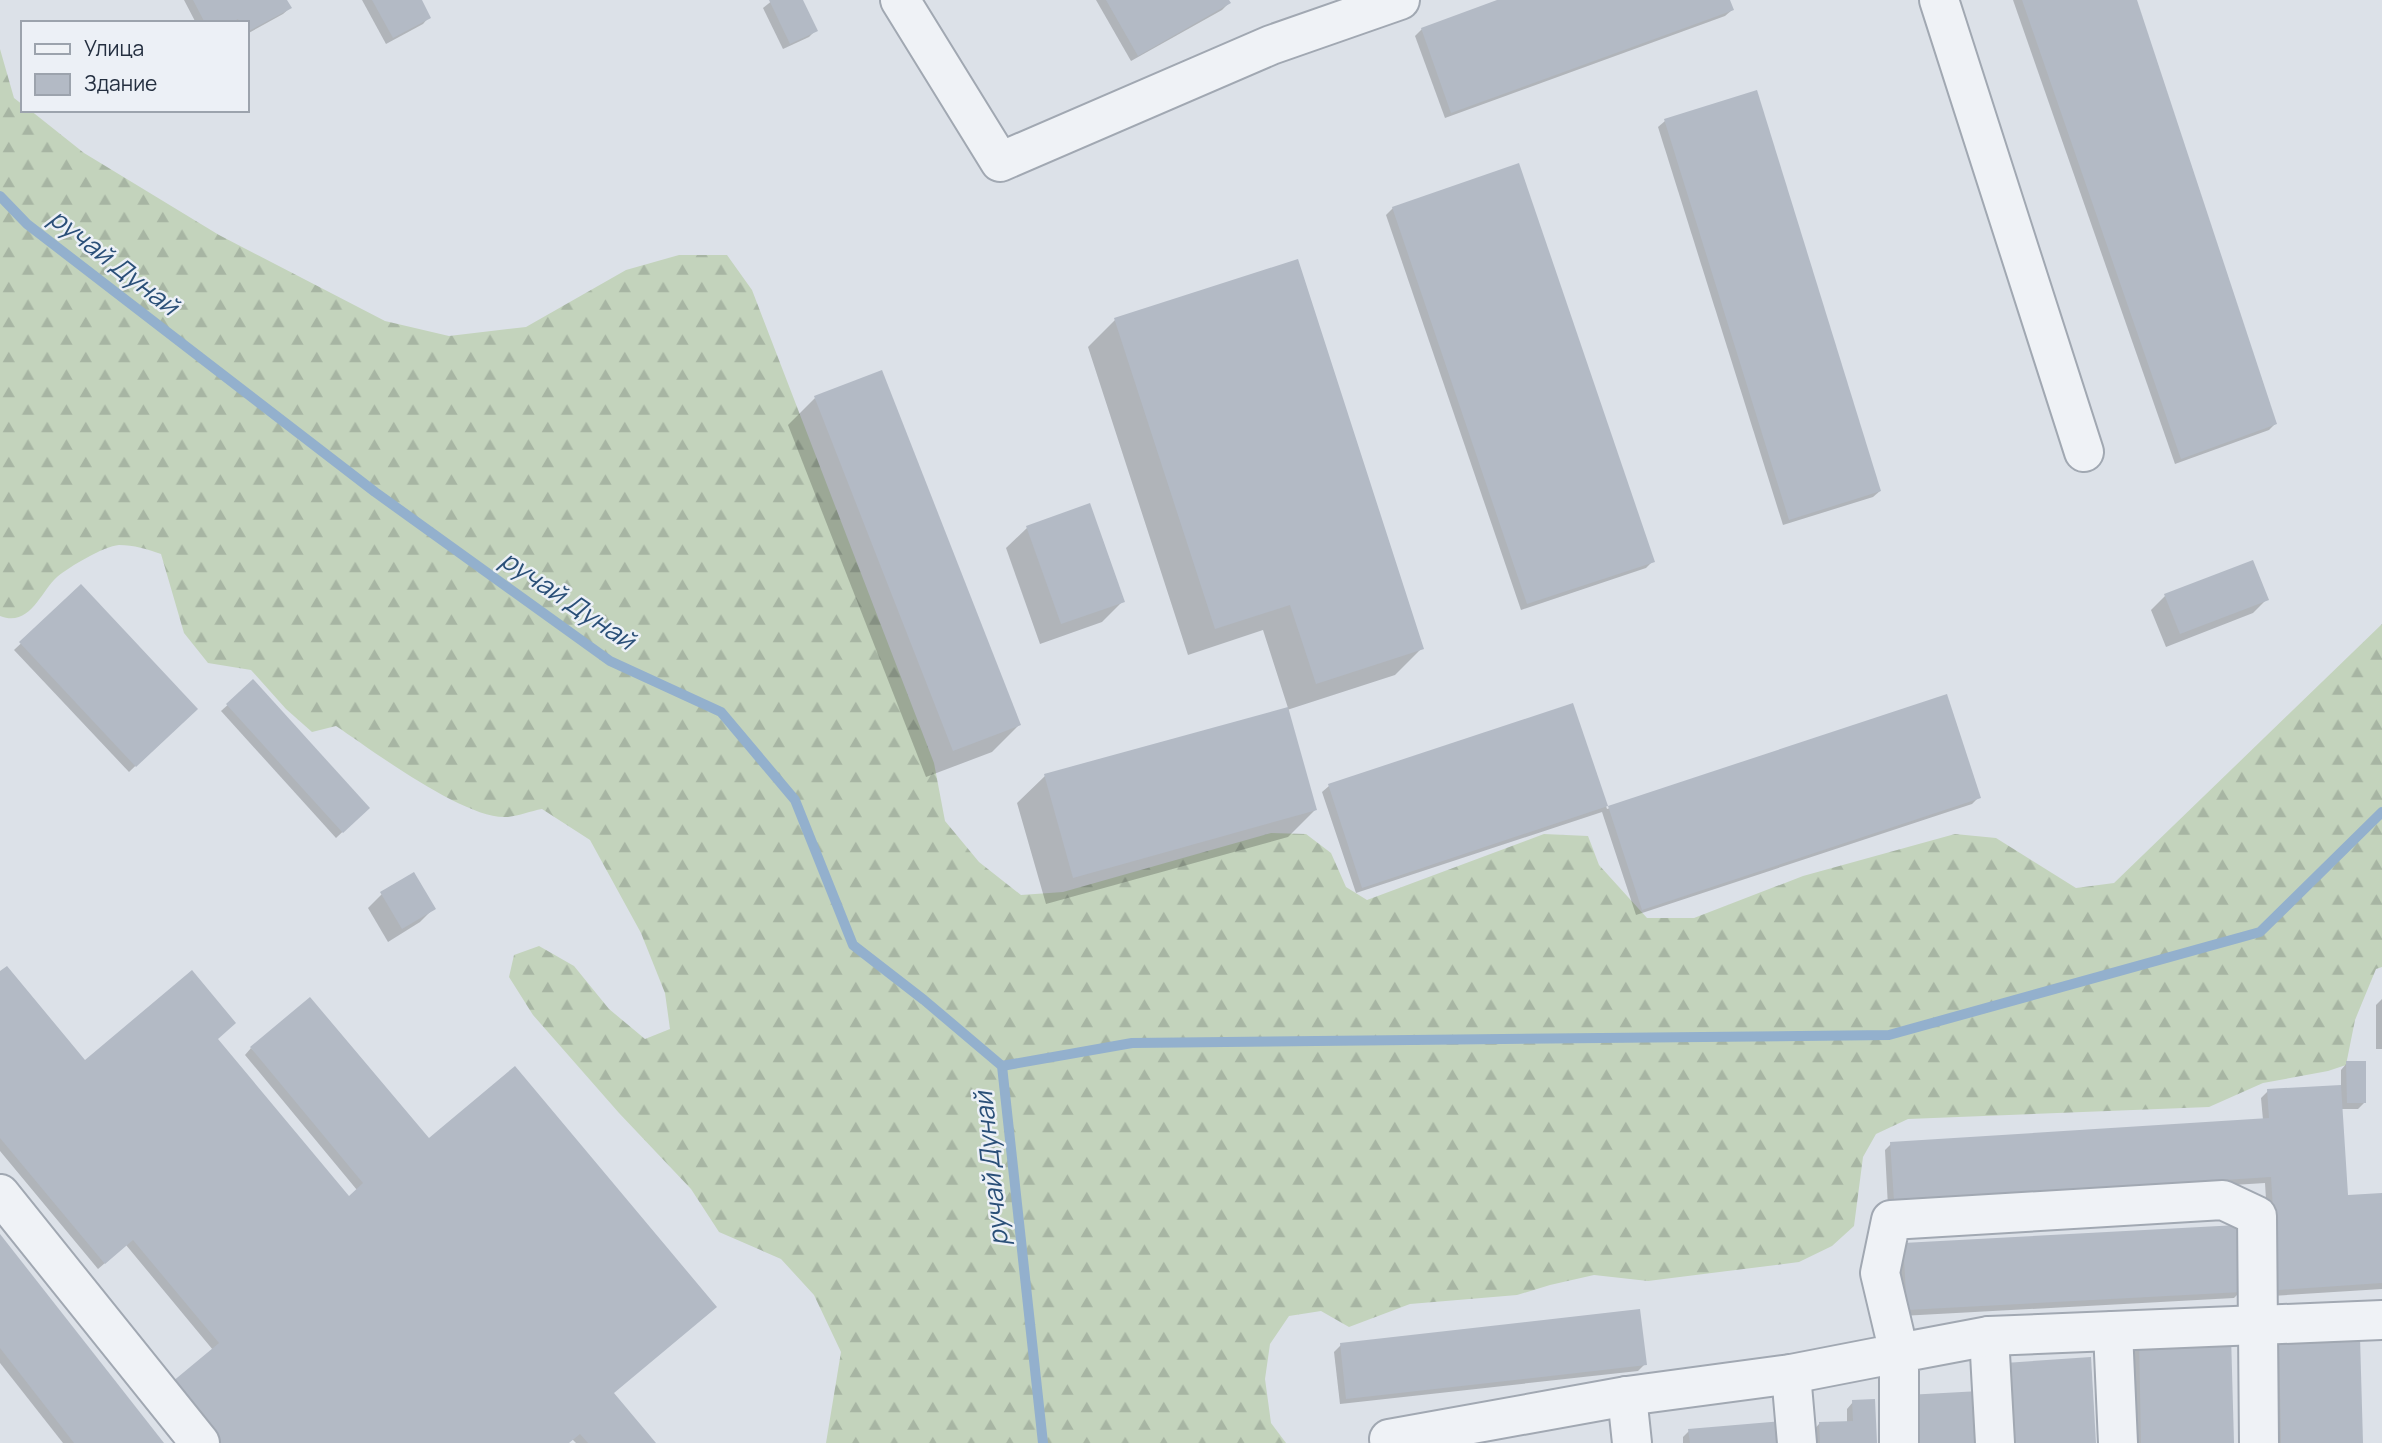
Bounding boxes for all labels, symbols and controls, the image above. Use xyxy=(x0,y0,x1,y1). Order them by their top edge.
legend xyxy=(21,21,248,112)
text: Улица xyxy=(84,34,144,62)
text: Здание xyxy=(84,69,157,97)
water label: ручай Дунай xyxy=(43,199,188,324)
water label: ручай Дунай xyxy=(494,541,645,659)
water label: ручай Дунай xyxy=(964,1088,1016,1248)

